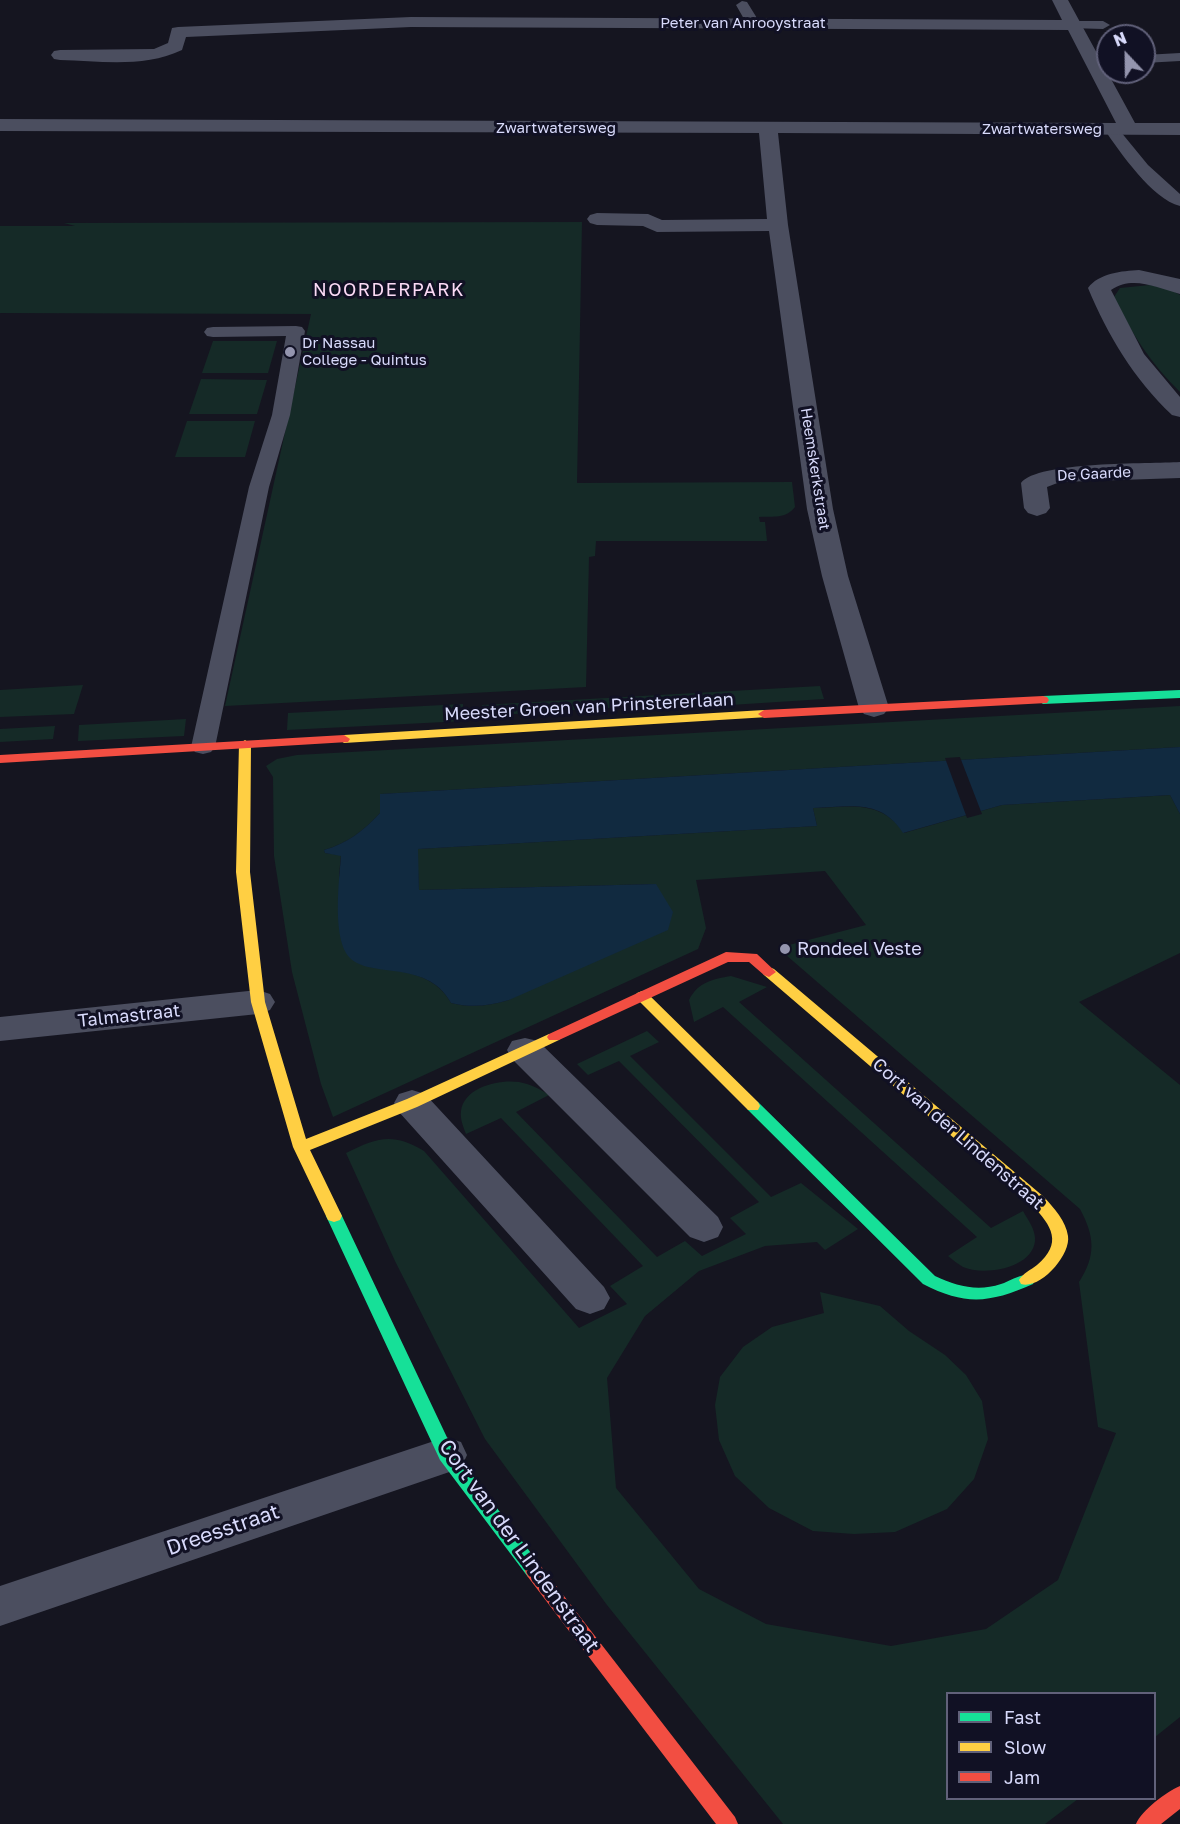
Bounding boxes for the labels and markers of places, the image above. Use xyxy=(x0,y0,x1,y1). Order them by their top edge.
place label: Dr Nassau College - Quintus xyxy=(302,334,427,369)
marker: Dr Nassau College - Quintus xyxy=(283,345,297,359)
place label: Rondeel Veste xyxy=(797,938,922,960)
marker: Rondeel Veste xyxy=(778,942,792,956)

